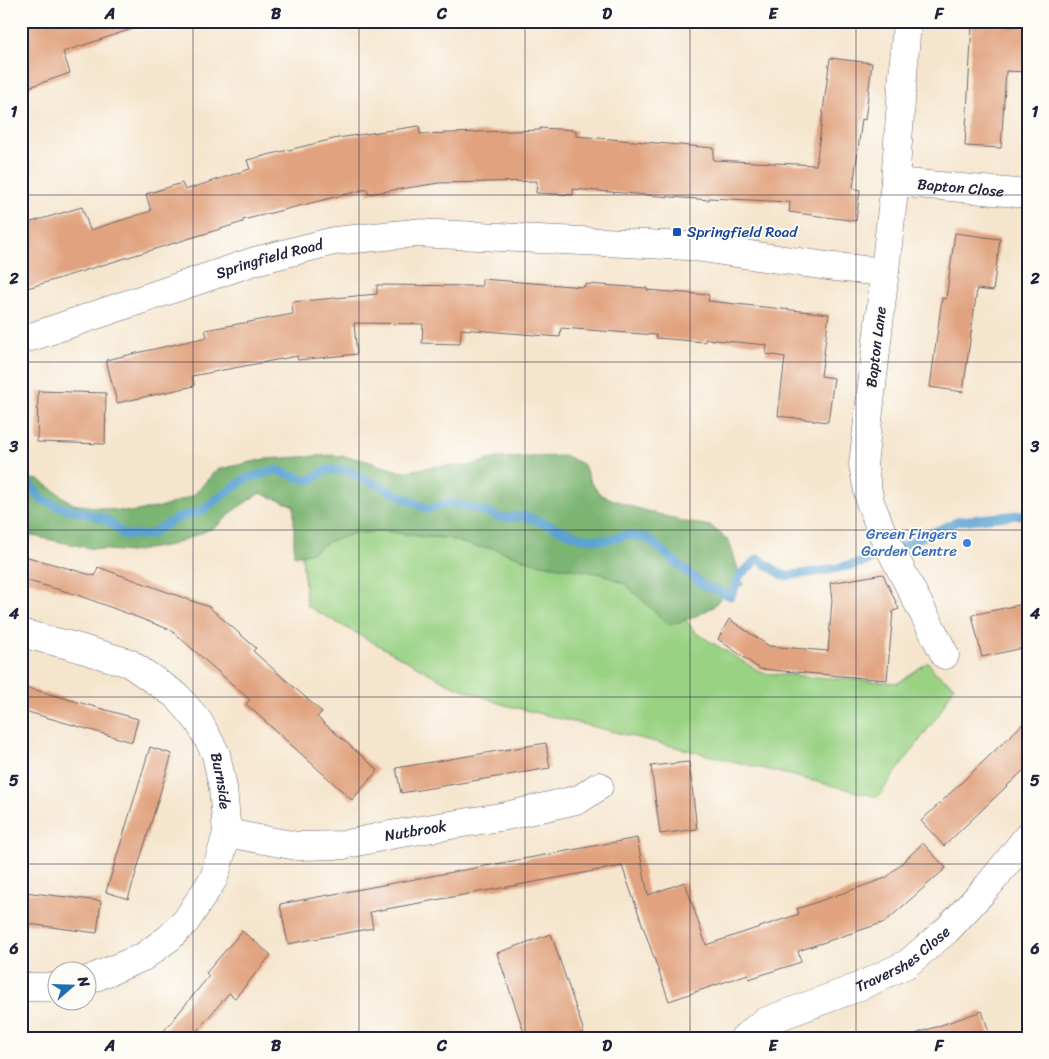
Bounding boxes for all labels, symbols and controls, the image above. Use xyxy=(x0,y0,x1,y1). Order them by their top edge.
text: A xyxy=(104,0,115,28)
text: B xyxy=(271,0,282,28)
text: C xyxy=(436,0,448,28)
text: D xyxy=(602,0,612,28)
text: E xyxy=(769,0,779,28)
text: F xyxy=(934,0,945,28)
text: 1 xyxy=(11,97,18,126)
text: 1 xyxy=(1032,97,1039,126)
street label: Bapton Close xyxy=(916,171,1005,205)
place label: Springfield Road xyxy=(687,219,798,245)
marker: Springfield Road xyxy=(671,226,683,238)
street label: Springfield Road xyxy=(212,231,327,286)
text: 2 xyxy=(8,264,19,293)
text: 2 xyxy=(1029,264,1040,293)
street label: Bapton Lane xyxy=(858,305,894,389)
text: 3 xyxy=(9,432,19,461)
text: 3 xyxy=(1030,432,1040,461)
place label: Green Fingers Garden Centre xyxy=(861,521,958,564)
marker: Green Fingers Garden Centre xyxy=(961,537,973,549)
text: 4 xyxy=(8,599,19,628)
text: 4 xyxy=(1029,599,1040,628)
street label: Burnside xyxy=(203,750,238,810)
text: 5 xyxy=(9,766,19,795)
text: 5 xyxy=(1030,766,1040,795)
street label: Nutbrook xyxy=(382,813,449,849)
street label: Travershes Close xyxy=(851,919,957,1000)
text: 6 xyxy=(8,934,19,963)
text: 6 xyxy=(1029,934,1040,963)
north arrow xyxy=(48,962,98,1012)
text: N xyxy=(70,972,97,991)
text: A xyxy=(104,1031,115,1059)
text: B xyxy=(271,1031,282,1059)
text: C xyxy=(436,1031,448,1059)
text: D xyxy=(602,1031,612,1059)
text: E xyxy=(769,1031,779,1059)
text: F xyxy=(934,1031,945,1059)

